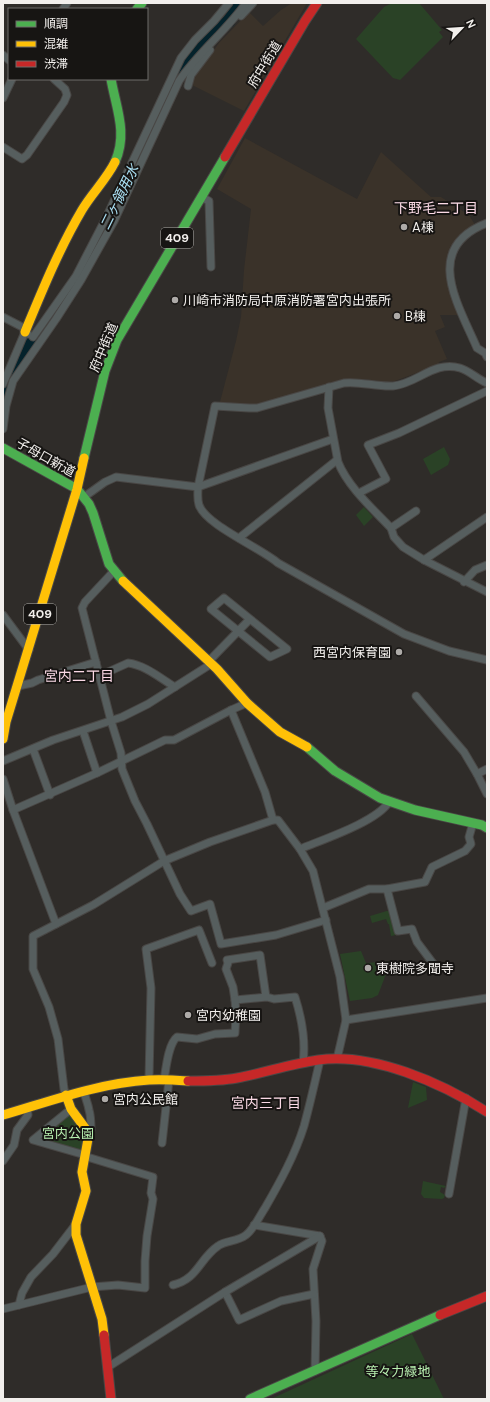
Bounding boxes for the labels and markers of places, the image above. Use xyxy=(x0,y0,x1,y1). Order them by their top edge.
place label: A棟 xyxy=(412,219,434,236)
marker: A棟 xyxy=(399,222,409,232)
place label: 川崎市消防局中原消防署宮内出張所 xyxy=(183,292,391,309)
marker: 川崎市消防局中原消防署宮内出張所 xyxy=(170,295,180,305)
place label: B棟 xyxy=(405,308,426,325)
marker: B棟 xyxy=(392,311,402,321)
place label: 西宮内保育園 xyxy=(313,644,391,661)
marker: 西宮内保育園 xyxy=(394,647,404,657)
place label: 東樹院多聞寺 xyxy=(376,960,454,977)
marker: 東樹院多聞寺 xyxy=(363,963,373,973)
place label: 宮内幼稚園 xyxy=(196,1007,261,1024)
marker: 宮内幼稚園 xyxy=(183,1010,193,1020)
place label: 宮内公民館 xyxy=(113,1091,178,1108)
marker: 宮内公民館 xyxy=(100,1094,110,1104)

